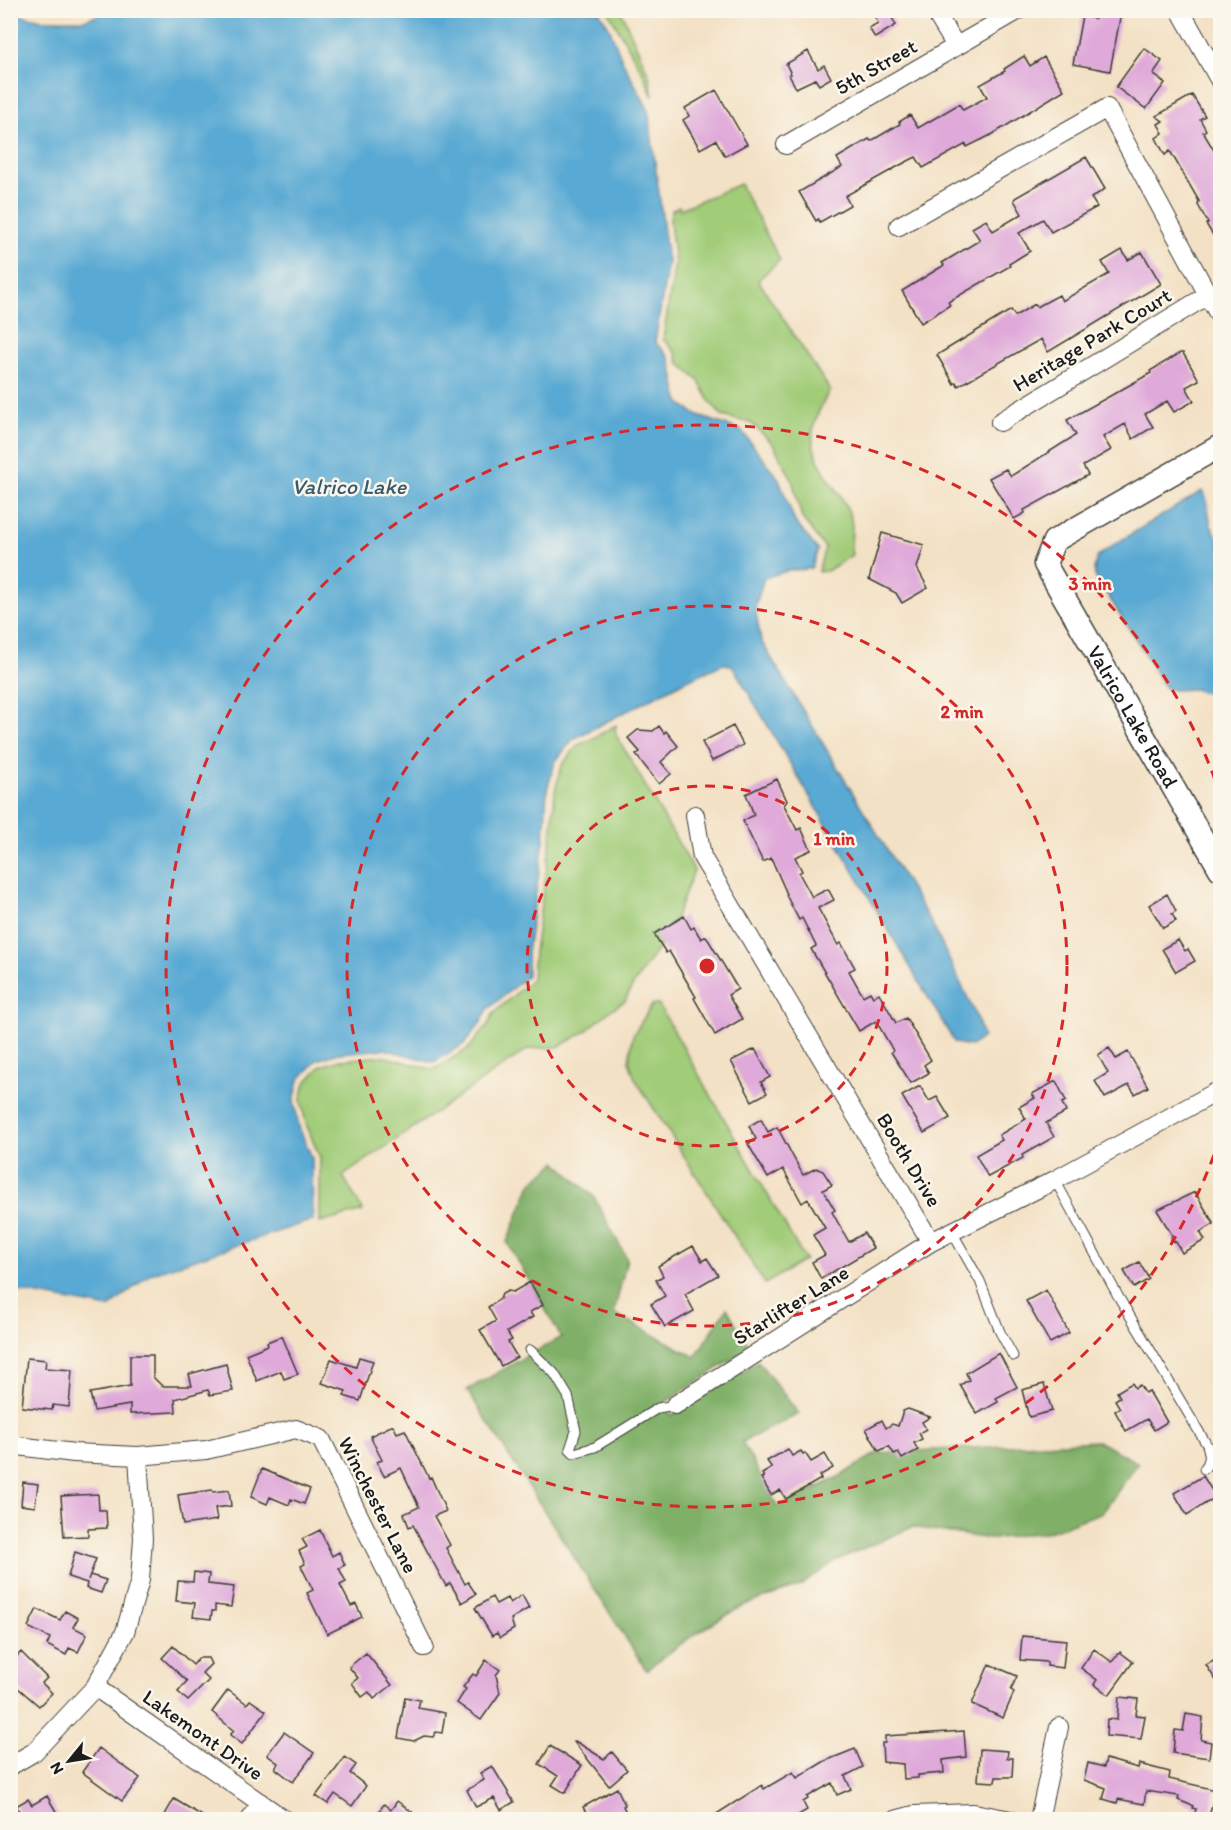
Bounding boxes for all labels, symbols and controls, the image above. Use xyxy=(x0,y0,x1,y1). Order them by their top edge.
street label: 5th Street xyxy=(830,33,921,100)
street label: Heritage Park Court xyxy=(1008,282,1176,397)
water label: Valrico Lake xyxy=(292,473,408,500)
text: 3 min xyxy=(1068,573,1112,595)
street label: Valrico Lake Road xyxy=(1082,641,1184,792)
text: 2 min xyxy=(941,701,984,723)
text: 1 min xyxy=(813,828,855,850)
centre of rings xyxy=(697,956,717,976)
street label: Booth Drive xyxy=(872,1108,947,1211)
street label: Starlifter Lane xyxy=(728,1259,853,1350)
street label: Winchester Lane xyxy=(333,1432,424,1577)
street label: Lakemont Drive xyxy=(138,1684,268,1785)
north arrow xyxy=(39,1731,99,1791)
text: N xyxy=(46,1759,67,1778)

